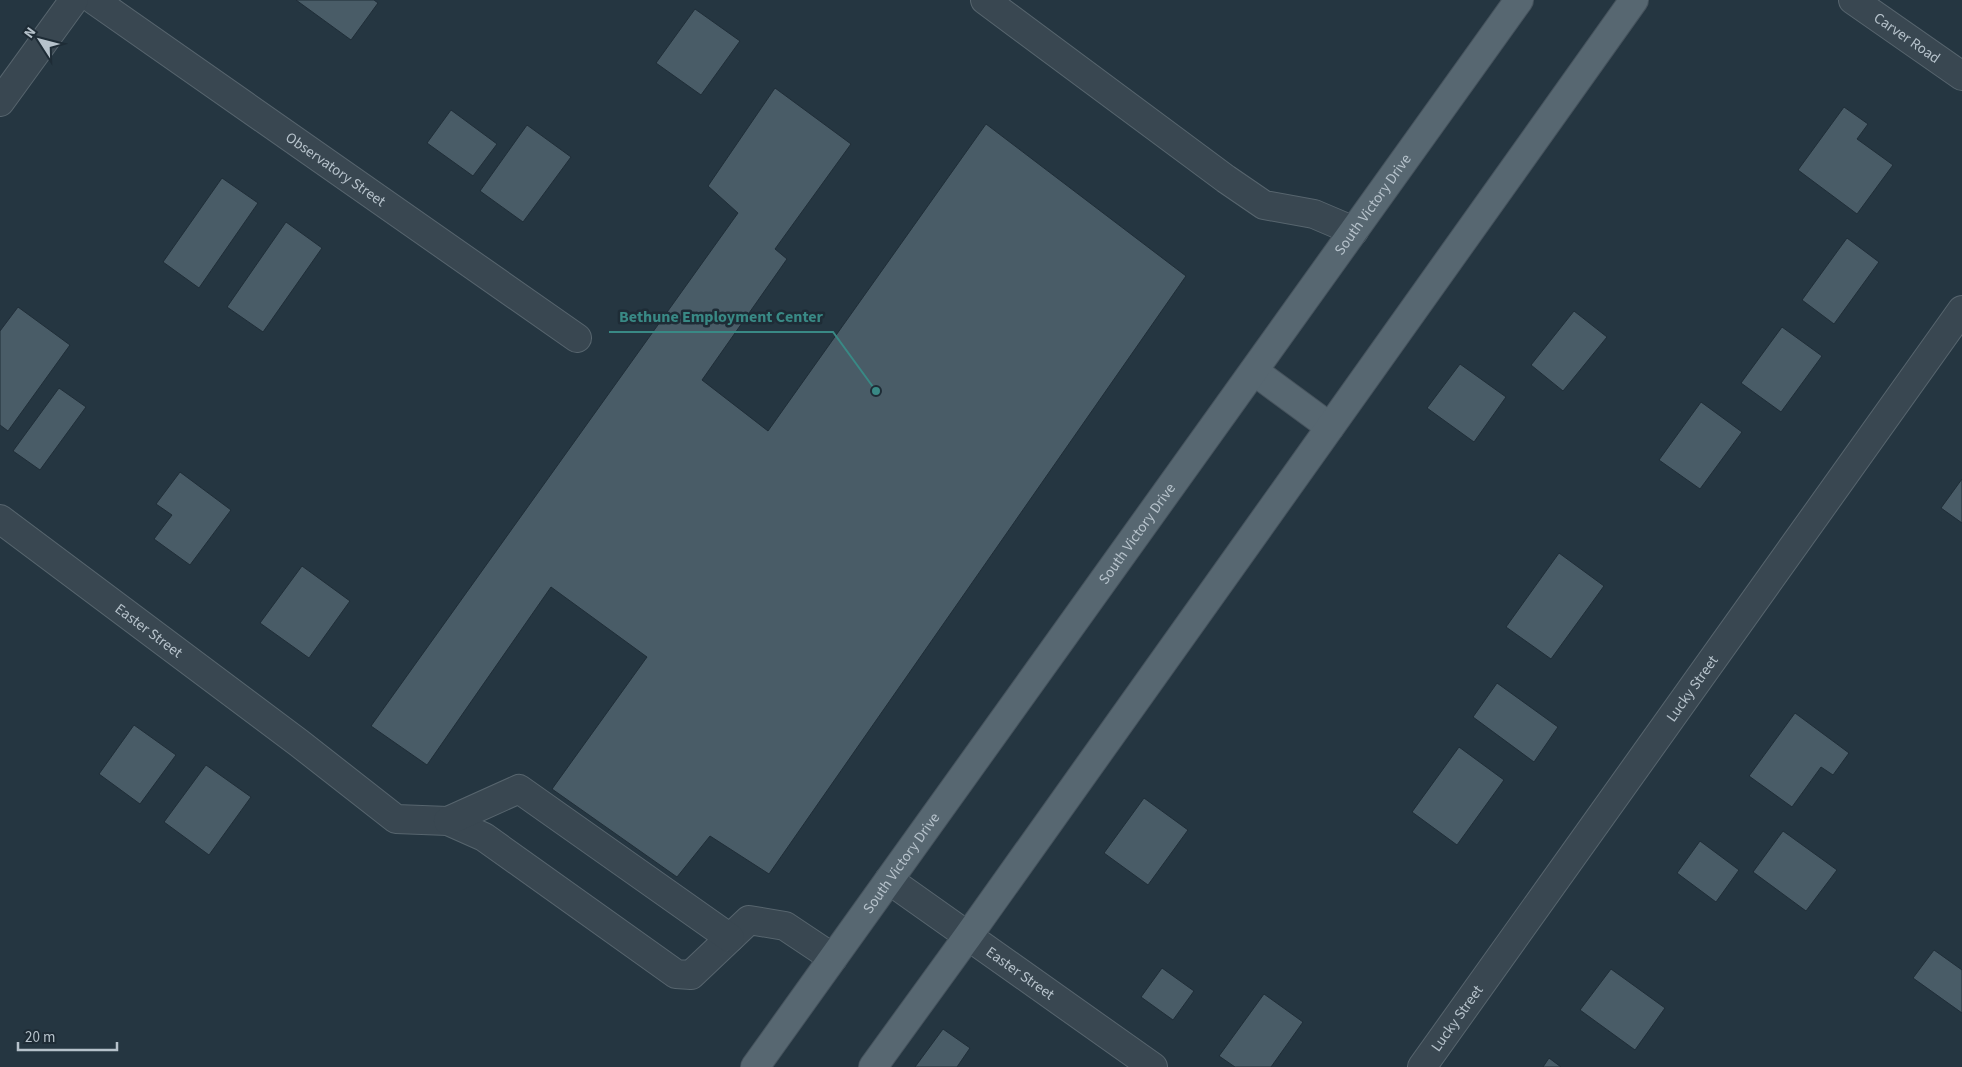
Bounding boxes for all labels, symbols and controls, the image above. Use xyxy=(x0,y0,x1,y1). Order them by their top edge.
street label: Carver Road xyxy=(1870,7,1945,68)
north arrow xyxy=(15,15,65,65)
text: N xyxy=(19,23,41,43)
street label: Observatory Street xyxy=(281,127,390,212)
street label: South Victory Drive xyxy=(1329,149,1416,259)
callout: Bethune Employment Center xyxy=(609,301,833,332)
text: Bethune Employment Center xyxy=(619,306,824,328)
street label: South Victory Drive xyxy=(1093,479,1180,589)
street label: Easter Street xyxy=(111,598,187,663)
street label: Lucky Street xyxy=(1661,651,1723,726)
street label: South Victory Drive xyxy=(858,808,945,918)
street label: Easter Street xyxy=(982,941,1059,1005)
street label: Lucky Street xyxy=(1426,981,1488,1056)
scale bar xyxy=(18,1020,116,1052)
text: 20 m xyxy=(25,1027,55,1048)

